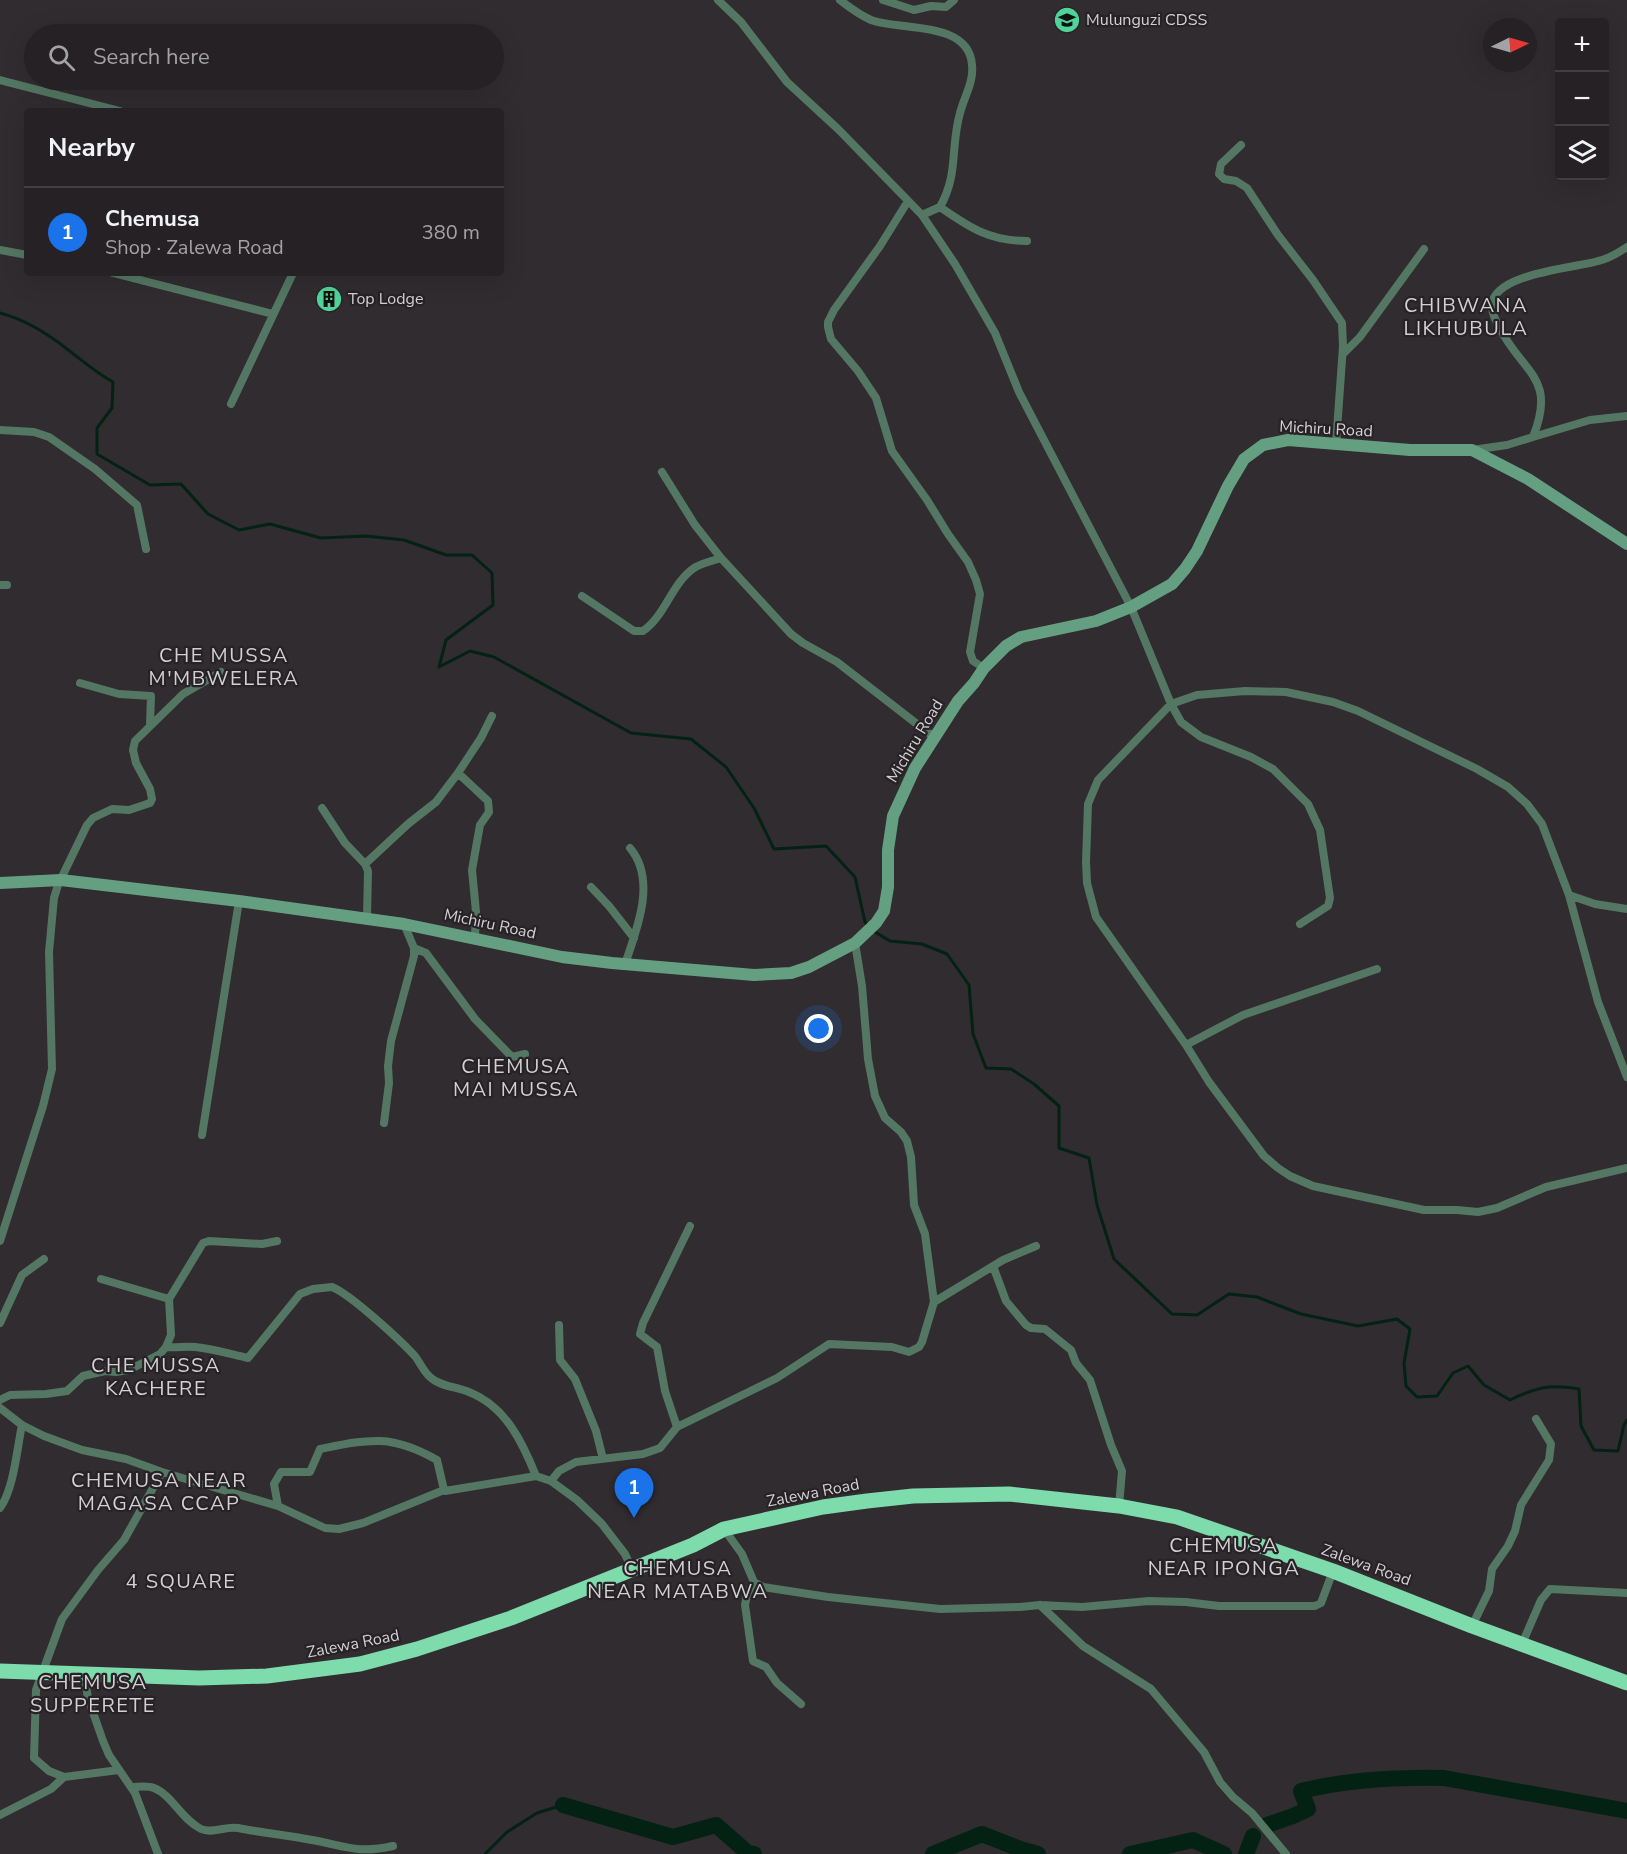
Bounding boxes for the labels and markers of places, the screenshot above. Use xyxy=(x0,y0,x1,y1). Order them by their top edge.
school or university icon: Mulunguzi CDSS xyxy=(1052,5,1082,35)
place label: Mulunguzi CDSS xyxy=(1086,9,1208,31)
building icon: Top Lodge xyxy=(314,284,344,314)
place label: Top Lodge xyxy=(348,288,423,310)
pin: 1 xyxy=(614,1468,654,1518)

